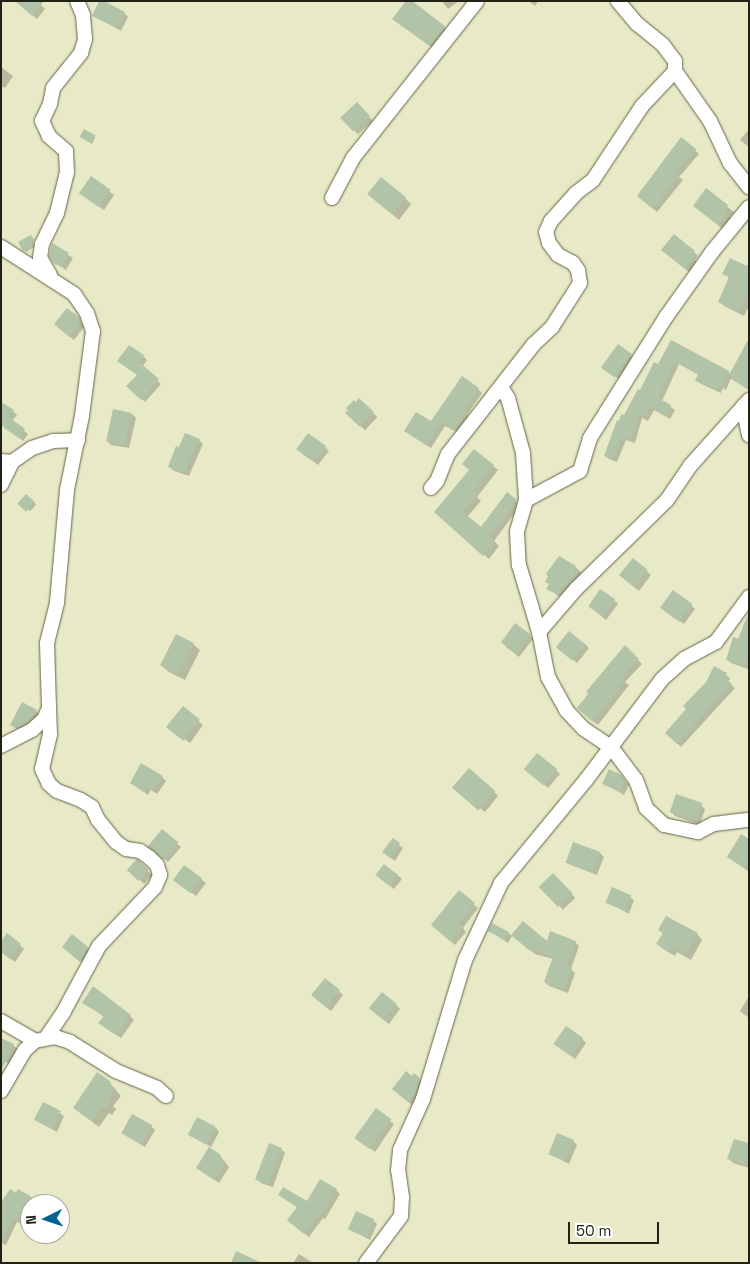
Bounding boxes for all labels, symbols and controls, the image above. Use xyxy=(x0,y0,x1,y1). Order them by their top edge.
north arrow xyxy=(20,1194,70,1244)
scale bar xyxy=(570,1212,661,1244)
text: N xyxy=(22,1215,40,1225)
text: 50 m xyxy=(576,1221,611,1240)

